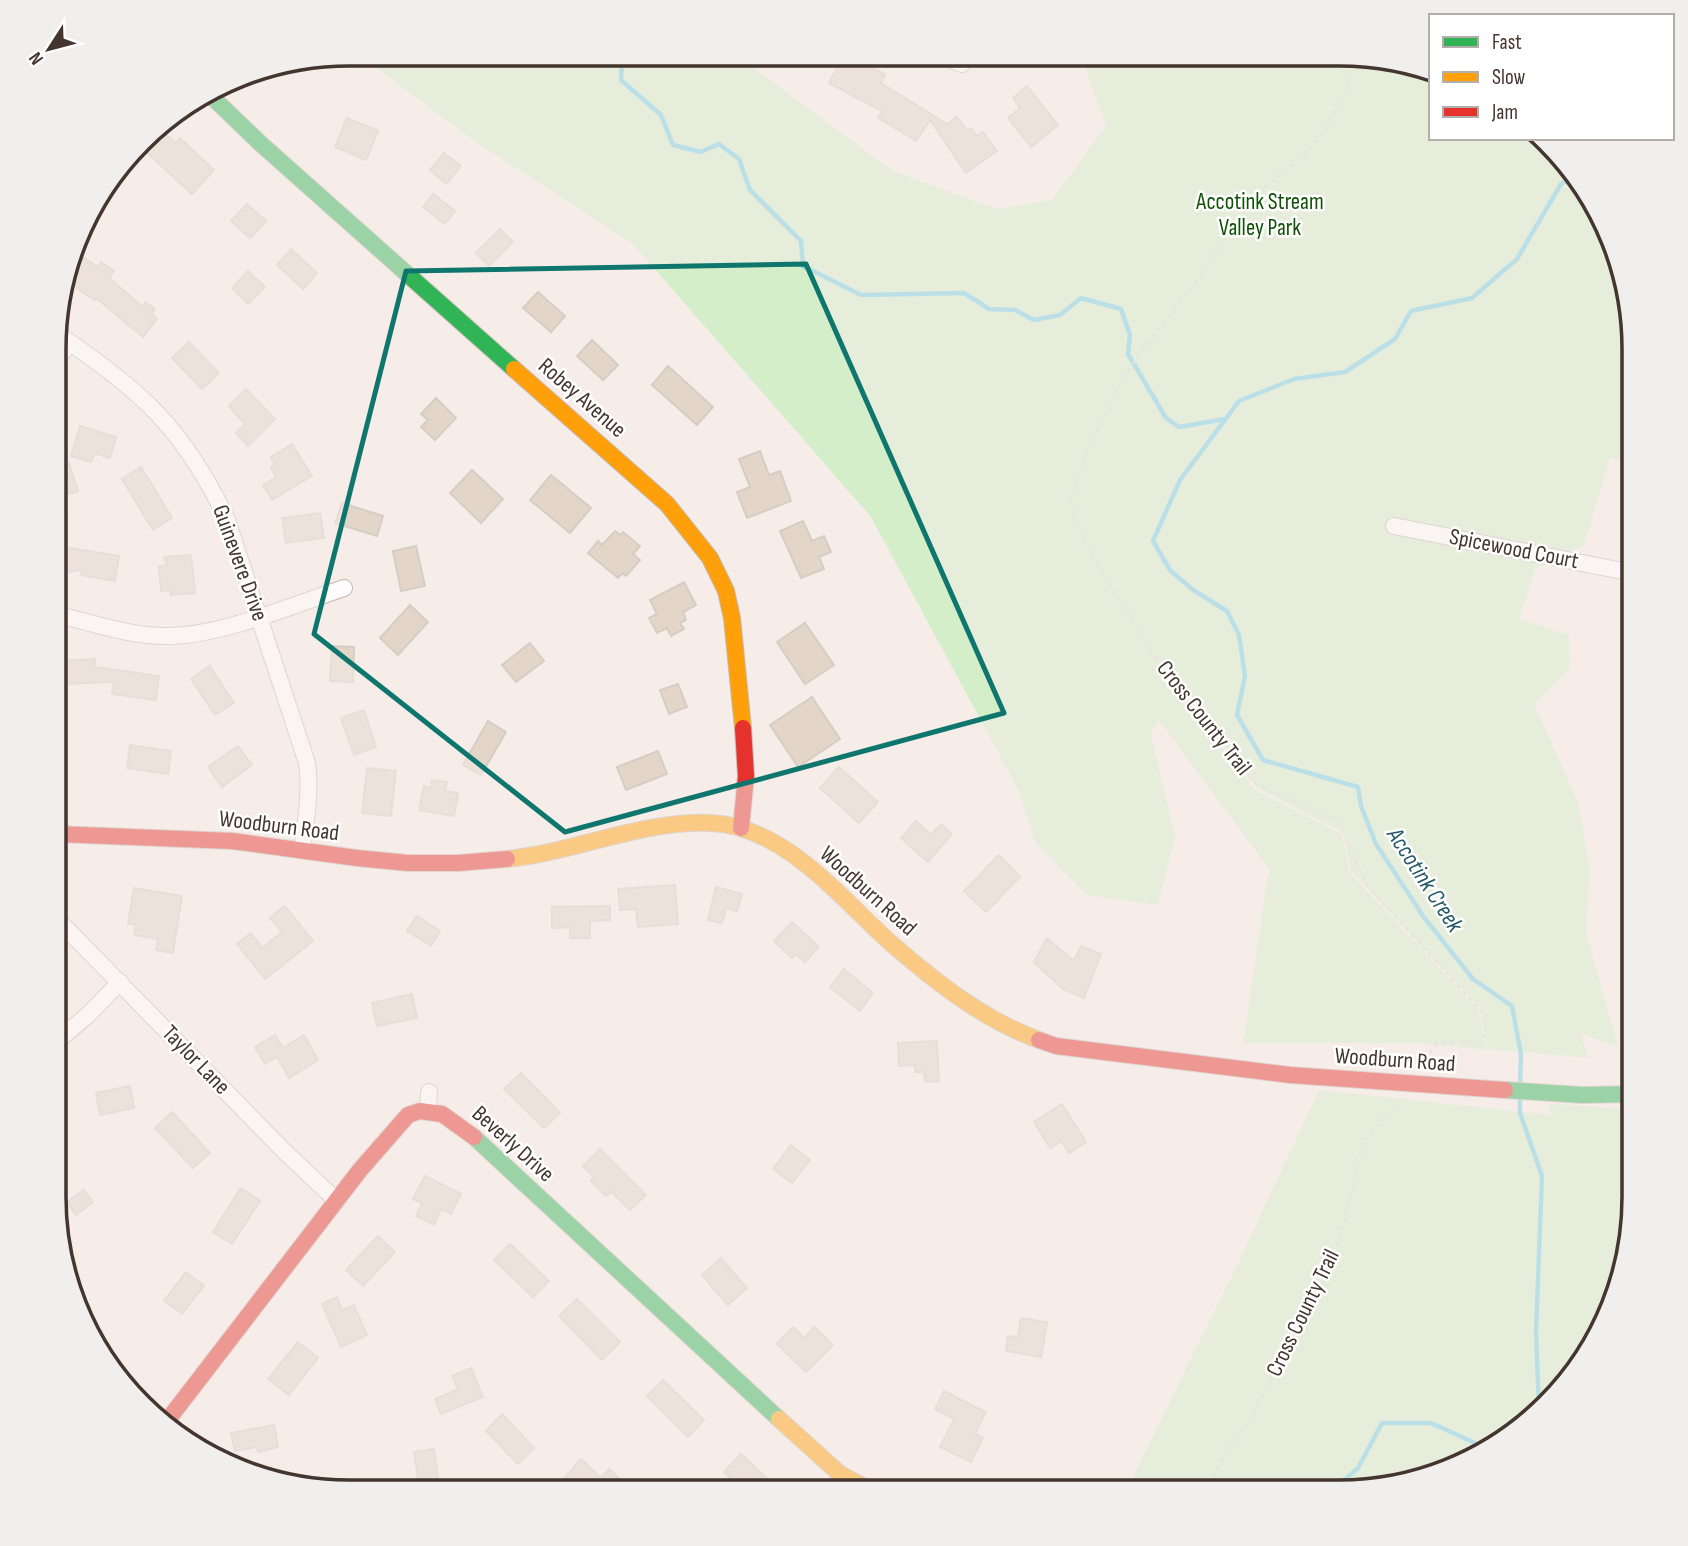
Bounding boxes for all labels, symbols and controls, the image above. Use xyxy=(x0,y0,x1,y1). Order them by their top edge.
north arrow xyxy=(14,14,84,84)
legend xyxy=(1429,14,1674,140)
text: Fast xyxy=(1492,30,1522,55)
text: N xyxy=(24,47,49,69)
text: Slow xyxy=(1492,65,1526,90)
text: Jam xyxy=(1491,100,1518,125)
park label: Accotink Stream Valley Park xyxy=(1195,188,1324,242)
street label: Robey Avenue xyxy=(532,352,632,444)
street label: Guinevere Drive xyxy=(206,501,274,625)
street label: Spicewood Court xyxy=(1447,523,1581,575)
street label: Cross County Trail xyxy=(1151,655,1257,781)
street label: Woodburn Road xyxy=(217,805,341,847)
water label: Accotink Creek xyxy=(1380,822,1470,938)
street label: Woodburn Road xyxy=(814,840,922,942)
street label: Taylor Lane xyxy=(156,1019,236,1101)
street label: Woodburn Road xyxy=(1334,1042,1456,1078)
street label: Beverly Drive xyxy=(466,1100,560,1188)
street label: Cross County Trail xyxy=(1260,1245,1346,1381)

